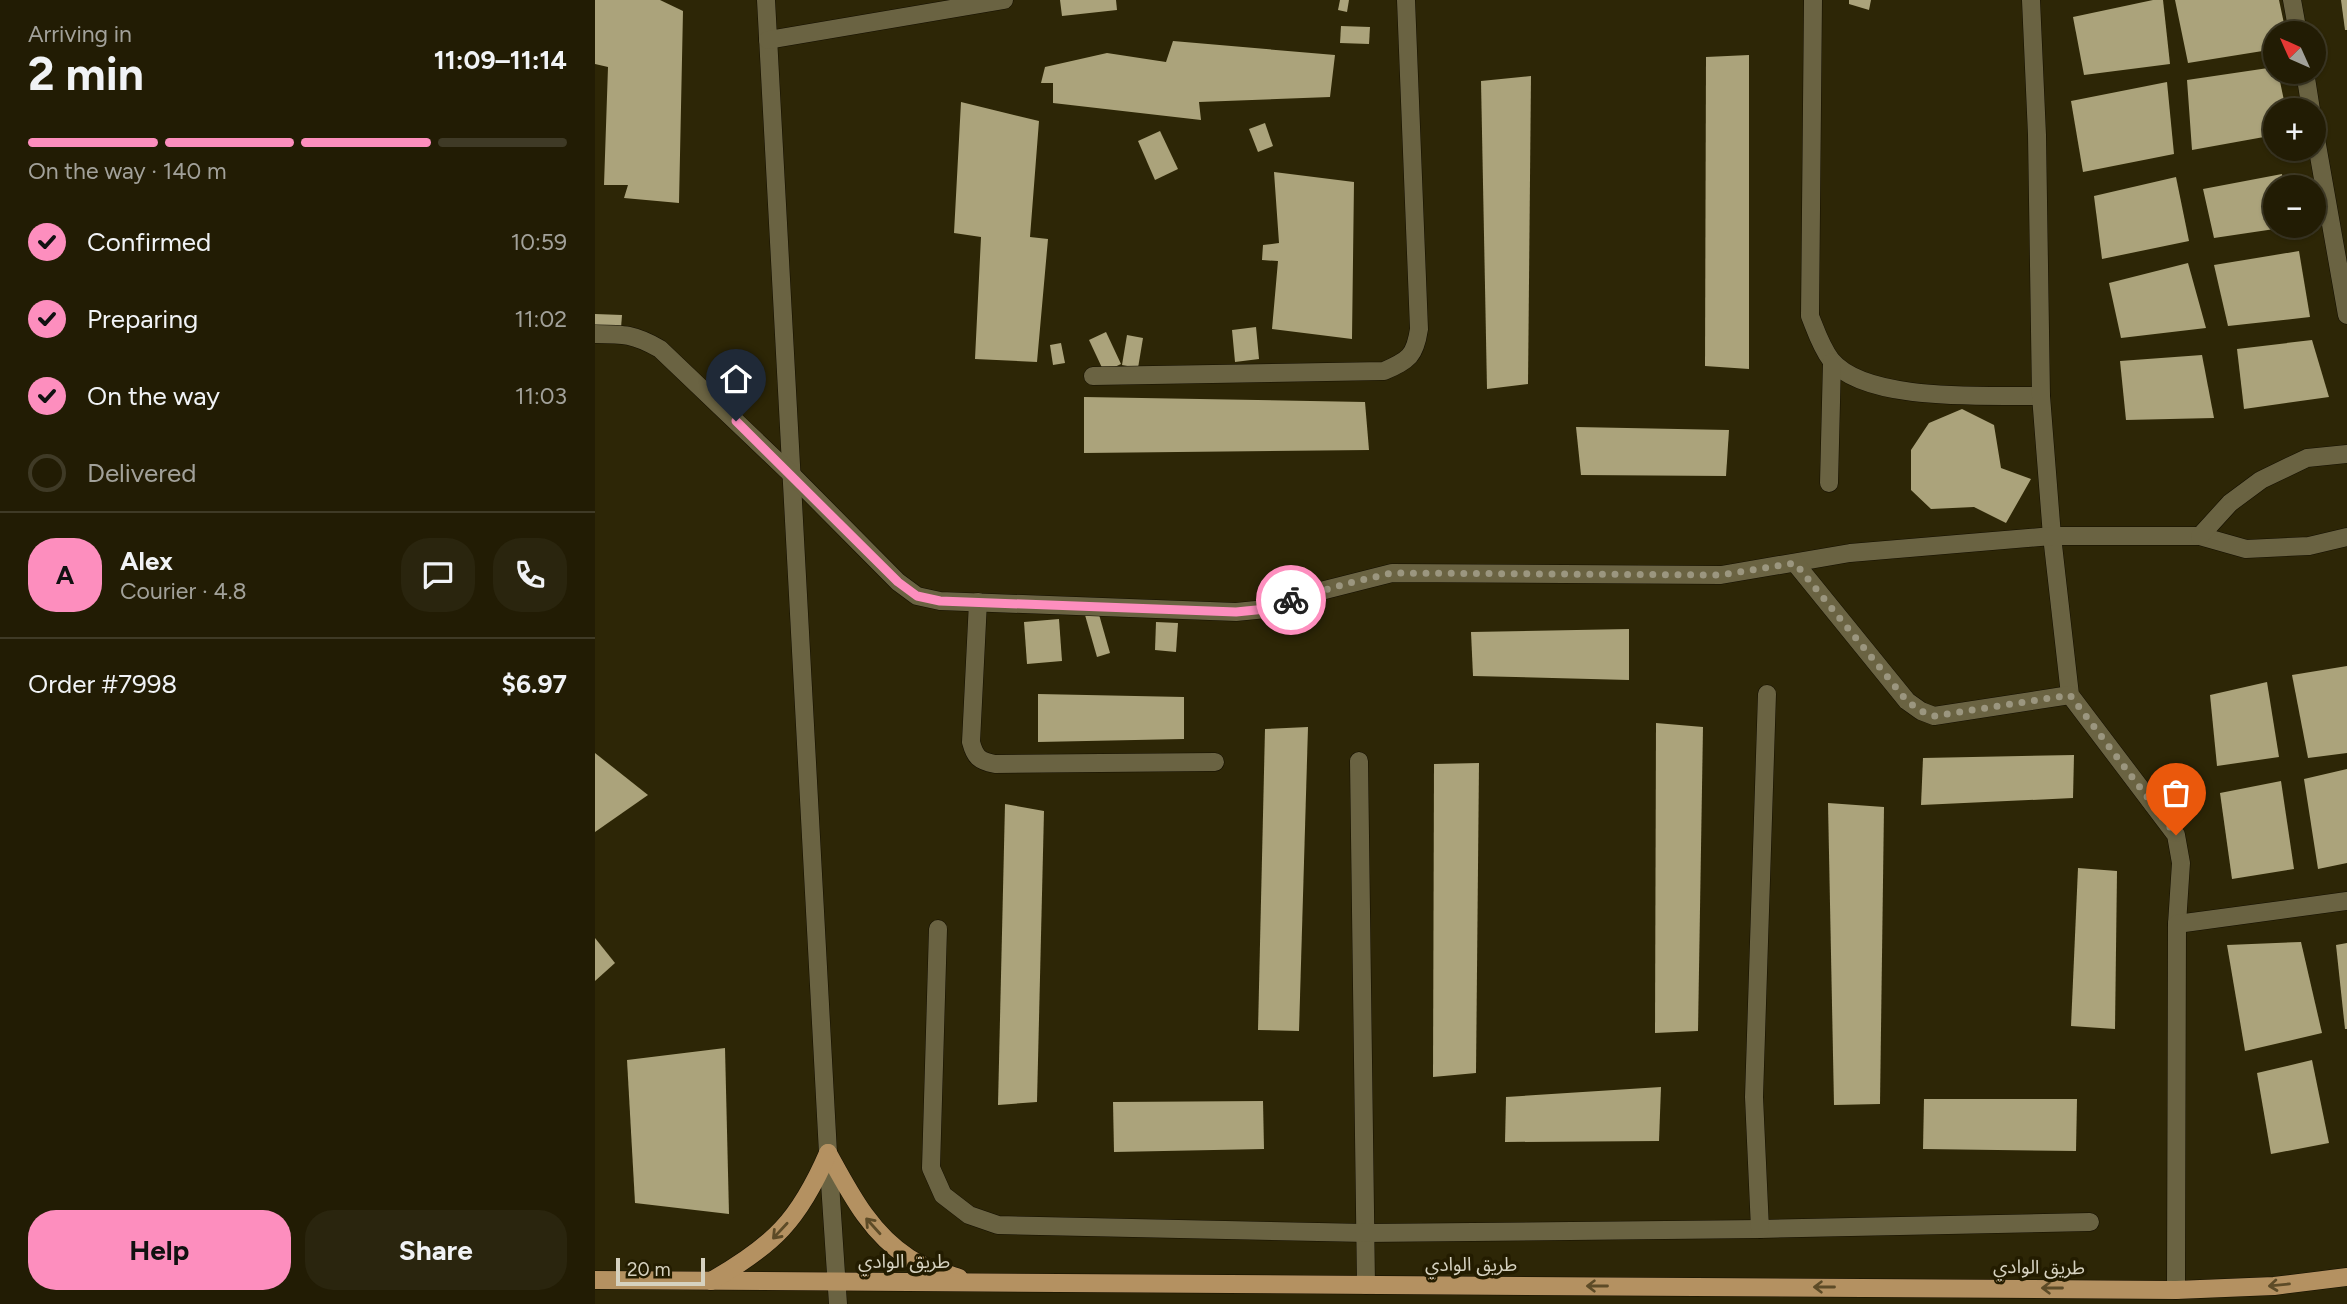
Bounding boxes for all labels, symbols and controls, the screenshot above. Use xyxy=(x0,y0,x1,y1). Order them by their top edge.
text: Arriving in xyxy=(28,20,132,48)
north arrow xyxy=(2263,21,2326,84)
map controls xyxy=(2263,21,2326,238)
text: 11:09–11:14 xyxy=(434,44,567,76)
text: 2 min xyxy=(28,46,144,102)
button: + xyxy=(2263,98,2326,161)
text: On the way · 140 m xyxy=(28,157,227,185)
button: − xyxy=(2263,175,2326,238)
icon: check xyxy=(28,223,66,261)
text: Confirmed xyxy=(87,226,211,258)
text: 10:59 xyxy=(511,228,567,256)
icon: check xyxy=(28,300,66,338)
text: Preparing xyxy=(87,303,198,335)
text: 11:02 xyxy=(515,305,567,333)
pin xyxy=(706,349,766,421)
icon: home xyxy=(717,360,755,398)
icon: check xyxy=(28,377,66,415)
text: On the way xyxy=(87,380,220,412)
text: 11:03 xyxy=(515,382,567,410)
text: Delivered xyxy=(87,457,196,489)
button: chat xyxy=(401,538,475,612)
button: phone xyxy=(493,538,567,612)
text: Alex xyxy=(120,545,173,577)
text: A xyxy=(56,559,74,591)
courier xyxy=(1256,565,1326,635)
text: Courier · 4.8 xyxy=(120,577,247,605)
icon: bike xyxy=(1272,581,1310,619)
text: Order #7998 xyxy=(28,668,177,700)
text: $6.97 xyxy=(502,668,567,700)
pin xyxy=(2146,763,2206,835)
icon: bag xyxy=(2157,774,2195,812)
button: Help xyxy=(28,1210,291,1290)
button: Share xyxy=(305,1210,567,1290)
one-way arrow xyxy=(865,1217,881,1235)
one-way arrow xyxy=(772,1222,788,1240)
street label: طريق الوادي xyxy=(858,1250,950,1276)
street label: طريق الوادي xyxy=(1425,1253,1517,1279)
scale bar xyxy=(616,1255,705,1287)
street label: طريق الوادي xyxy=(1993,1255,2085,1283)
text: 20 m xyxy=(627,1258,671,1281)
one-way arrow xyxy=(1586,1279,1609,1293)
one-way arrow xyxy=(2268,1279,2291,1292)
one-way arrow xyxy=(1813,1280,1836,1294)
one-way arrow xyxy=(2041,1281,2064,1295)

